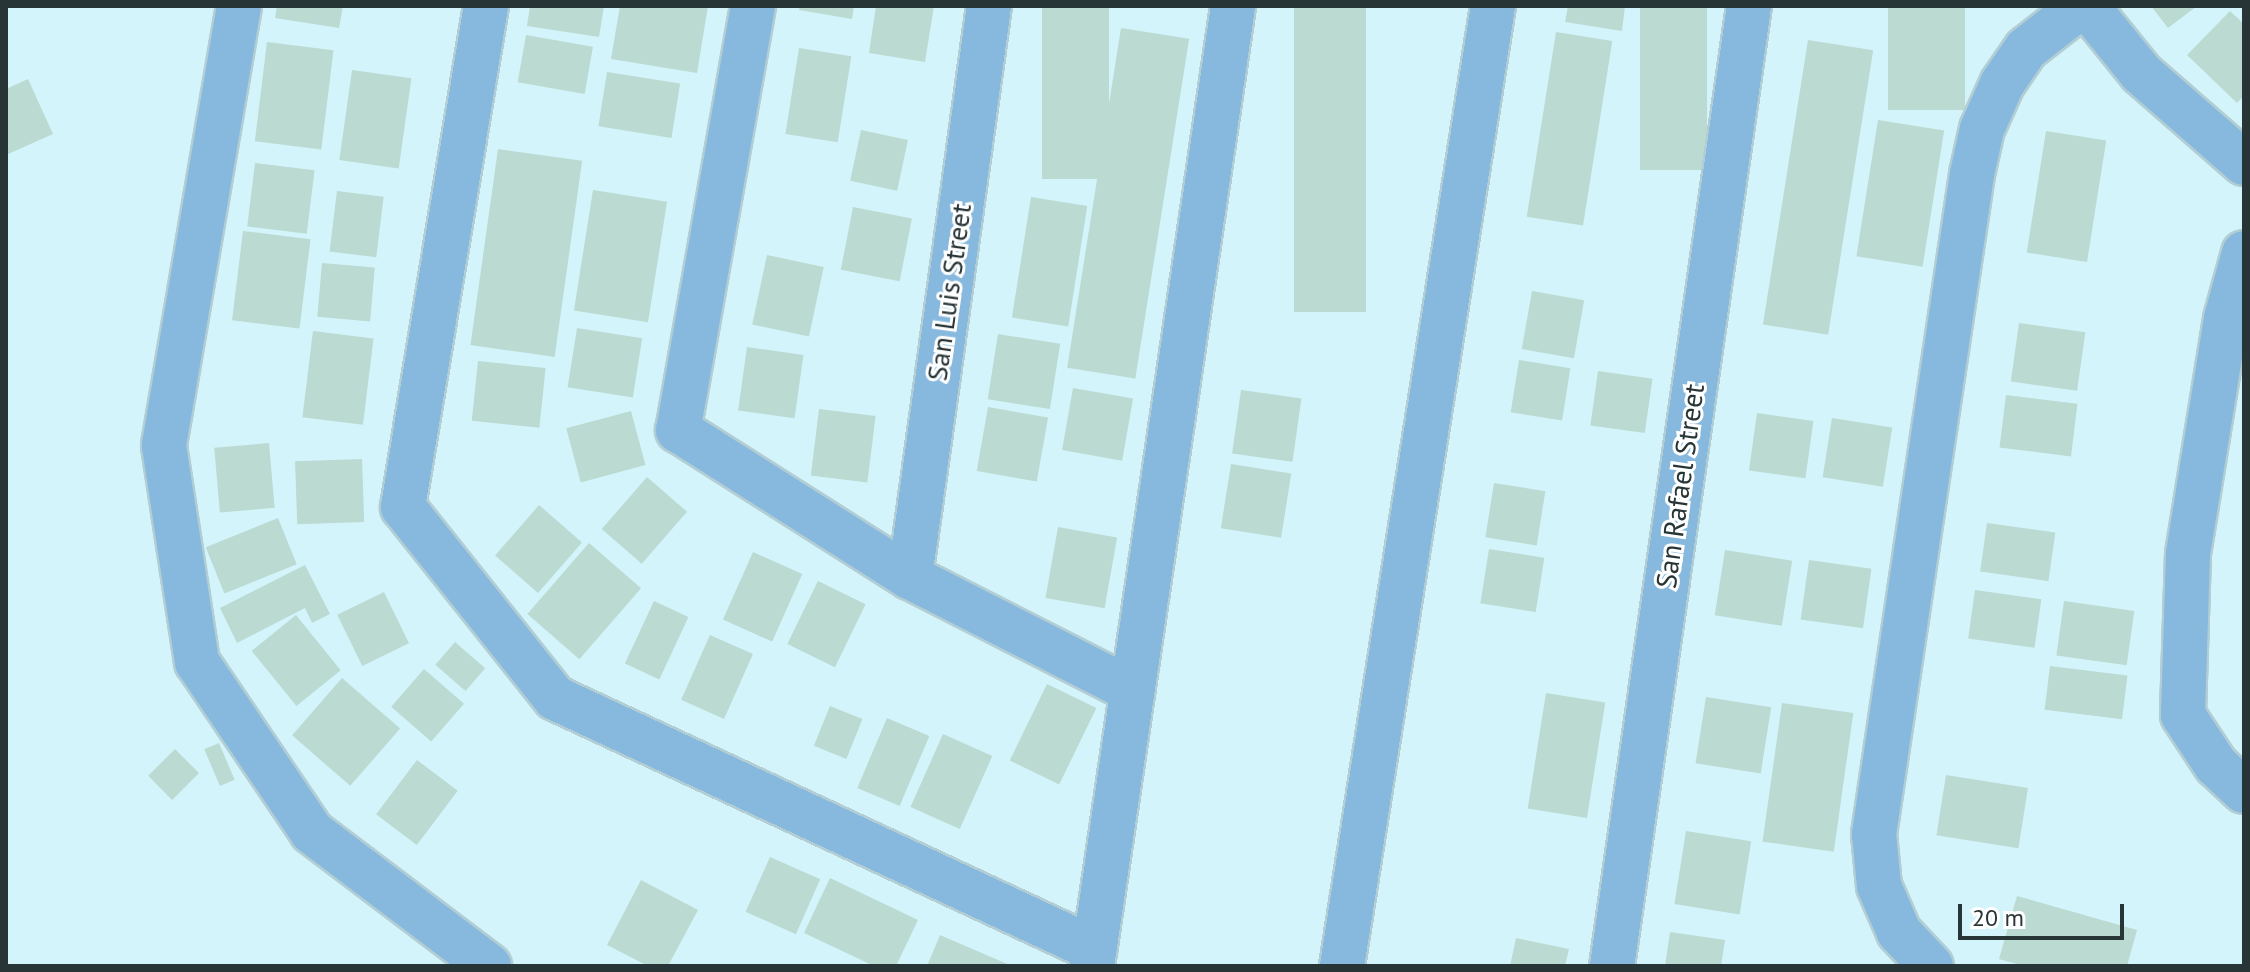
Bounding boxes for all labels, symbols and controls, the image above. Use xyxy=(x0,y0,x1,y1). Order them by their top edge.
street label: San Luis Street xyxy=(920,201,978,383)
street label: San Rafael Street xyxy=(1649,382,1711,590)
scale bar xyxy=(1962,888,2128,938)
text: 20 m xyxy=(1972,902,2024,933)

